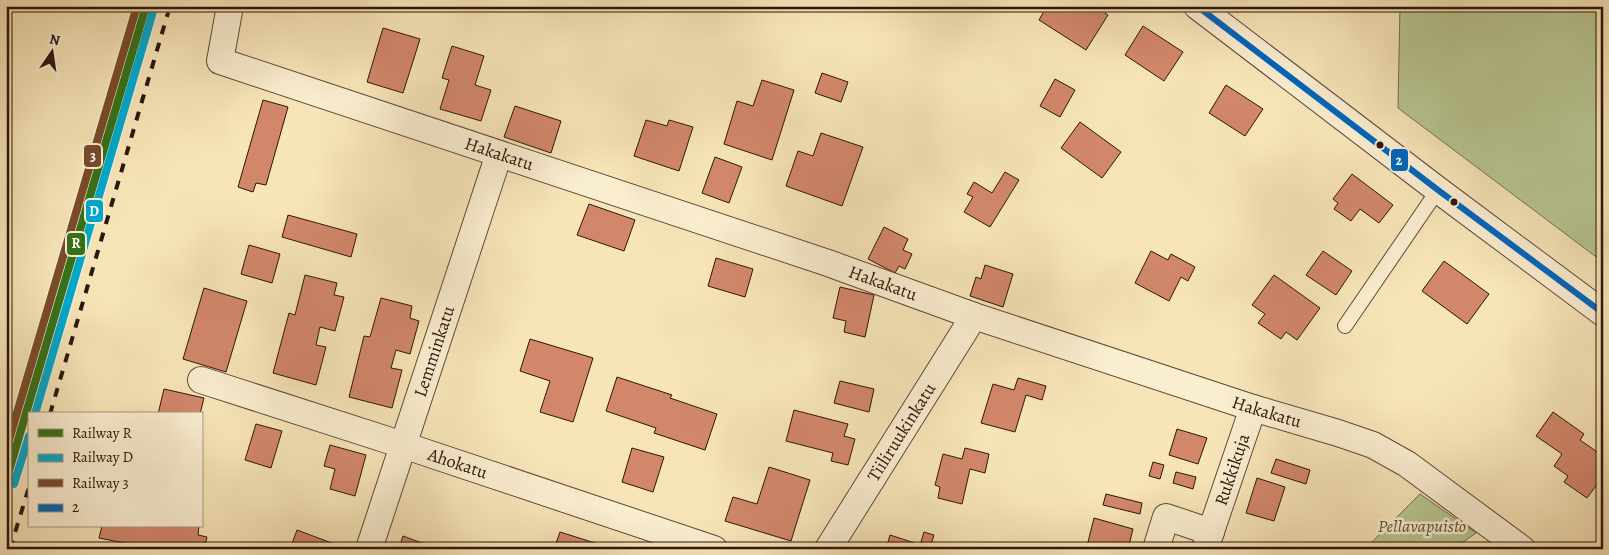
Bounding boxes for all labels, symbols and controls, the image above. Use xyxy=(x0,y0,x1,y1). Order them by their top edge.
north arrow xyxy=(28,28,78,78)
text: N xyxy=(48,29,62,50)
street label: Hakakatu xyxy=(461,131,537,176)
unlabelled marker xyxy=(1375,140,1385,150)
line badge: 3 xyxy=(83,144,102,168)
text: 3 xyxy=(90,147,96,166)
line badge: 2 xyxy=(1390,148,1409,172)
text: 2 xyxy=(1396,151,1403,170)
unlabelled marker xyxy=(1449,197,1459,207)
line badge: D xyxy=(85,199,104,223)
text: D xyxy=(89,202,99,221)
line badge: R xyxy=(66,232,86,256)
text: R xyxy=(72,234,81,253)
street label: Hakakatu xyxy=(845,259,921,306)
street label: Lemminkatu xyxy=(408,302,460,400)
street label: Tiiliruukinkatu xyxy=(861,378,941,486)
street label: Hakakatu xyxy=(1229,390,1305,434)
legend xyxy=(28,412,202,528)
text: Railway R xyxy=(72,423,132,443)
street label: Rukkikuja xyxy=(1209,430,1256,509)
street label: Ahokatu xyxy=(424,442,491,485)
text: Railway D xyxy=(72,447,133,467)
text: Railway 3 xyxy=(72,473,129,493)
text: 2 xyxy=(72,497,79,517)
park label: Pellavapuisto xyxy=(1378,514,1466,538)

